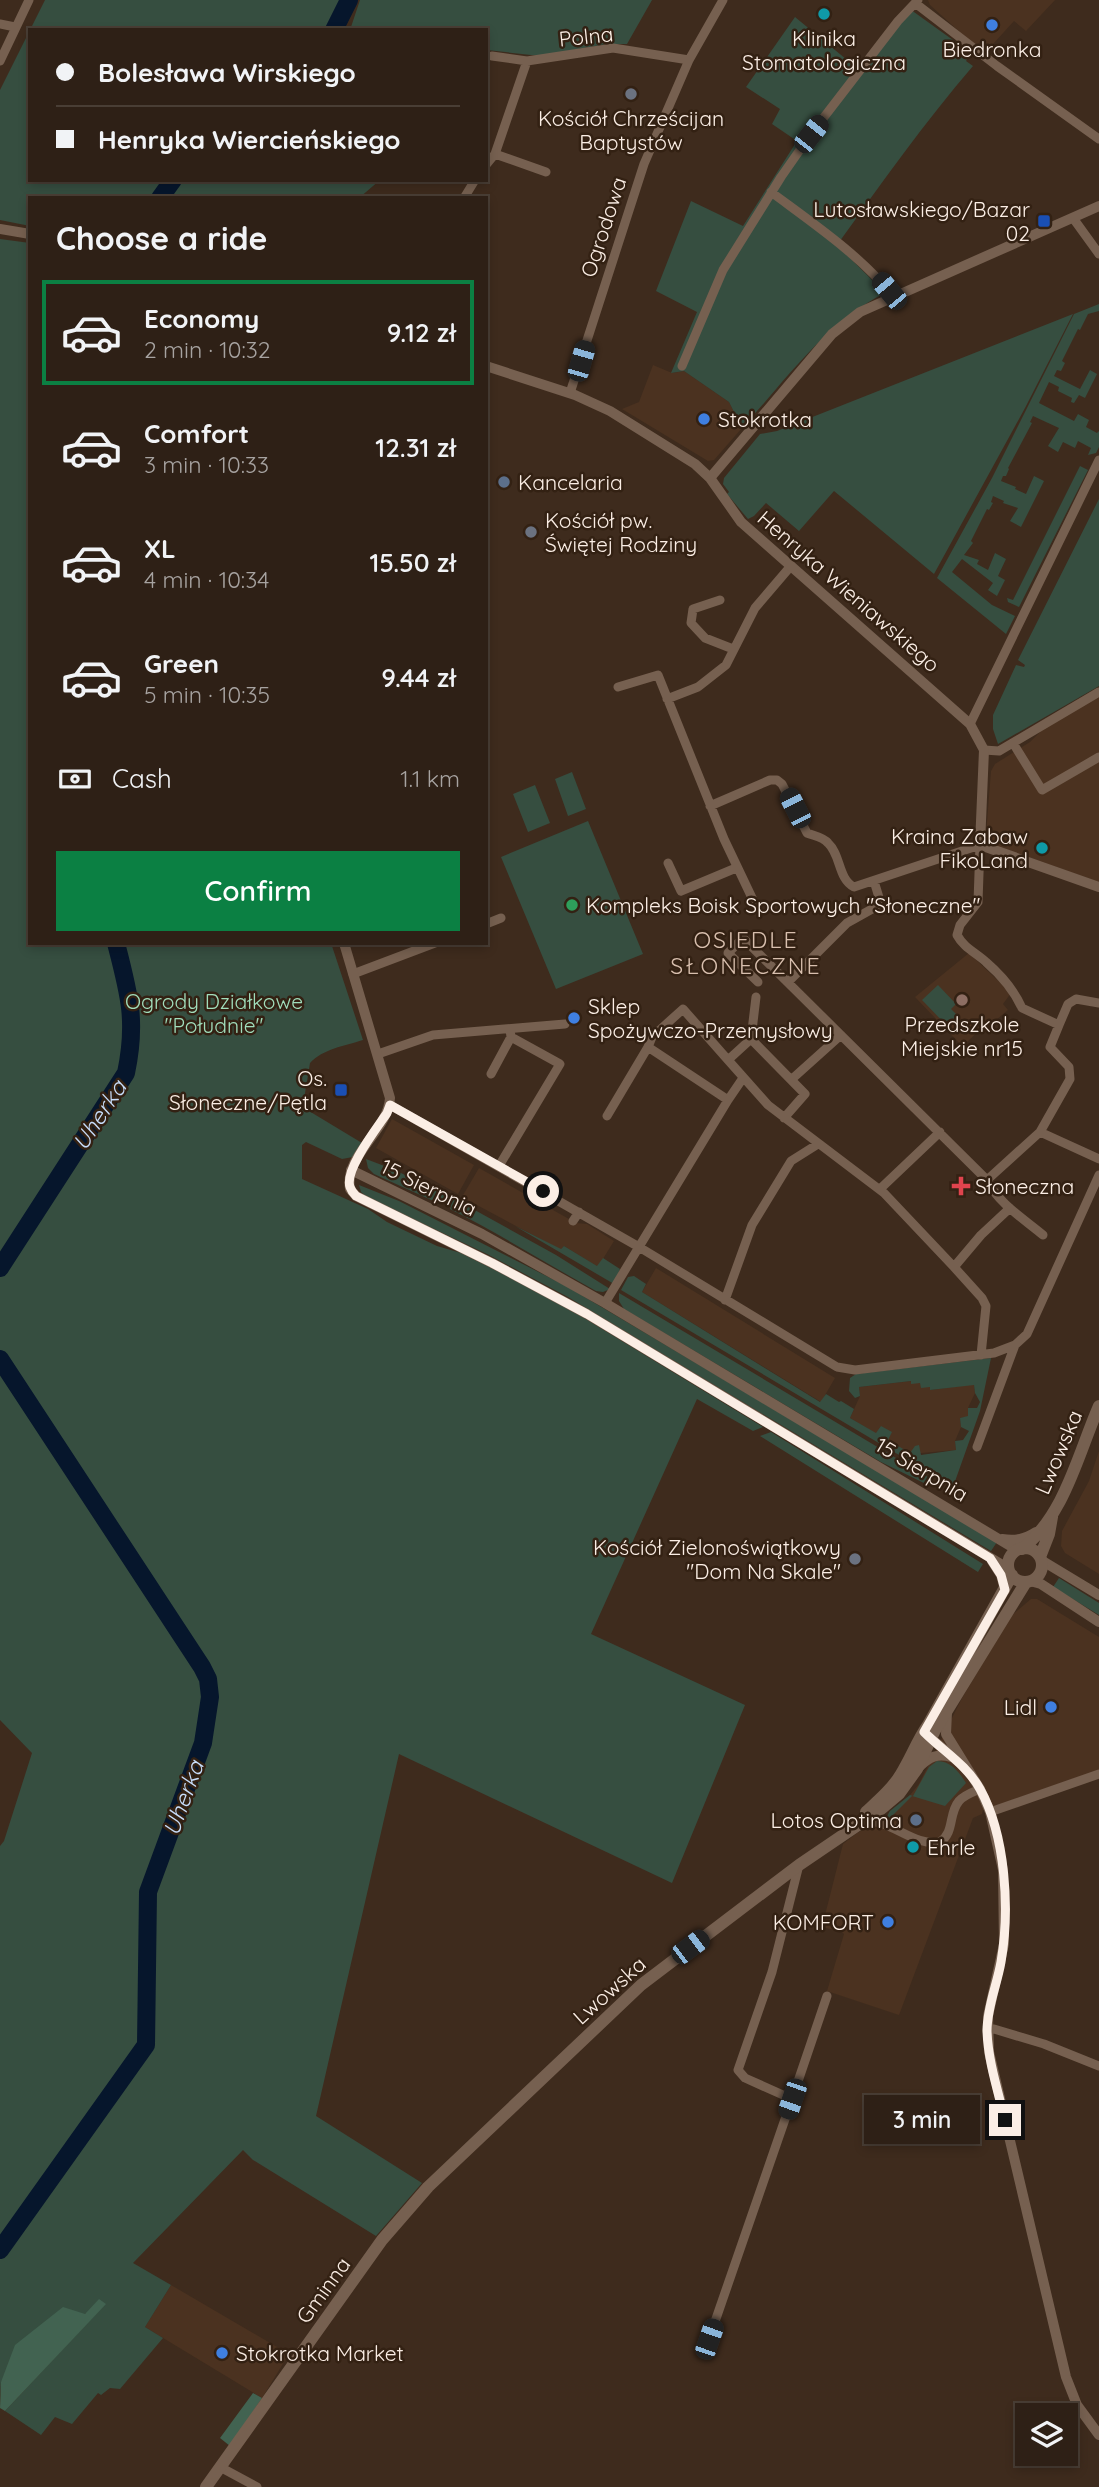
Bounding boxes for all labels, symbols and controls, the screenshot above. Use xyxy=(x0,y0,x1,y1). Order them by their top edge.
marker: Klinika Stomatologiczna xyxy=(816,6,832,22)
marker: Biedronka xyxy=(984,17,1000,33)
street label: Polna xyxy=(557,20,615,52)
place label: Klinika Stomatologiczna xyxy=(742,25,906,75)
place label: Biedronka xyxy=(942,36,1042,62)
text: Bolesława Wirskiego xyxy=(98,56,356,89)
marker: Kościół Chrześcijan Baptystów xyxy=(623,86,639,102)
place label: Kościół Chrześcijan Baptystów xyxy=(538,105,724,155)
car xyxy=(790,111,833,157)
text: Henryka Wiercieńskiego xyxy=(98,123,401,156)
street label: Ogrodowa xyxy=(575,174,631,280)
place label: Lutosławskiego/Bazar 02 xyxy=(813,196,1030,246)
marker: Lutosławskiego/Bazar 02 xyxy=(1036,213,1052,229)
text: Choose a ride xyxy=(56,218,268,258)
car xyxy=(868,268,911,314)
icon: car xyxy=(60,301,123,364)
text: Economy xyxy=(144,302,259,335)
text: 9.12 zł xyxy=(387,316,456,349)
text: 2 min · 10:32 xyxy=(144,335,271,364)
car xyxy=(566,338,597,384)
place label: Stokrotka xyxy=(718,406,812,432)
marker: Stokrotka xyxy=(696,411,712,427)
icon: car xyxy=(60,416,123,479)
text: Comfort xyxy=(144,417,249,450)
text: 12.31 zł xyxy=(375,431,456,464)
text: 3 min · 10:33 xyxy=(144,450,269,479)
place label: Kancelaria xyxy=(518,469,623,495)
marker: Kancelaria xyxy=(496,474,512,490)
street label: Henryka Wieniawskiego xyxy=(753,505,945,677)
place label: Kościół pw. Świętej Rodziny xyxy=(545,507,697,557)
marker: Kościół pw. Świętej Rodziny xyxy=(523,524,539,540)
icon: car xyxy=(60,531,123,594)
text: XL xyxy=(144,532,176,565)
text: 15.50 zł xyxy=(369,546,456,579)
text: 4 min · 10:34 xyxy=(144,565,269,594)
icon: car xyxy=(60,646,123,709)
text: Green xyxy=(144,647,219,680)
text: 9.44 zł xyxy=(381,661,456,694)
text: 5 min · 10:35 xyxy=(144,680,270,709)
icon: cash xyxy=(56,760,94,798)
text: Cash xyxy=(112,762,172,795)
text: 1.1 km xyxy=(400,764,460,793)
car xyxy=(777,785,814,831)
place label: Kraina Zabaw FikoLand xyxy=(891,823,1028,873)
marker: Kraina Zabaw FikoLand xyxy=(1034,840,1050,856)
button: Confirm xyxy=(56,851,460,931)
place label: Kompleks Boisk Sportowych "Słoneczne" xyxy=(586,892,981,918)
marker: Kompleks Boisk Sportowych "Słoneczne" xyxy=(564,897,580,913)
district label: OSIEDLE SŁONECZNE xyxy=(670,925,822,980)
park label: Ogrody Działkowe "Południe" xyxy=(125,988,303,1038)
marker: Przedszkole Miejskie nr15 xyxy=(954,992,970,1008)
place label: Sklep Spożywczo-Przemysłowy xyxy=(588,993,833,1043)
marker: Sklep Spożywczo-Przemysłowy xyxy=(566,1010,582,1026)
place label: Przedszkole Miejskie nr15 xyxy=(901,1011,1023,1061)
place label: Os. Słoneczne/Pętla xyxy=(169,1065,327,1115)
water label: Uherka xyxy=(66,1074,133,1155)
marker: Os. Słoneczne/Pętla xyxy=(333,1082,349,1098)
street label: 15 Sierpnia xyxy=(377,1153,481,1221)
place label: Słoneczna xyxy=(975,1173,1074,1199)
route start xyxy=(527,1175,559,1207)
marker: Słoneczna xyxy=(953,1178,969,1194)
street label: Lwowska xyxy=(1029,1406,1087,1498)
street label: 15 Sierpnia xyxy=(871,1431,973,1507)
place label: Kościół Zielonoświątkowy "Dom Na Skale" xyxy=(593,1534,841,1584)
marker: Kościół Zielonoświątkowy "Dom Na Skale" xyxy=(847,1551,863,1567)
place label: Lidl xyxy=(1004,1694,1037,1720)
marker: Lidl xyxy=(1043,1699,1059,1715)
water label: Uherka xyxy=(156,1756,210,1839)
place label: Lotos Optima xyxy=(771,1807,902,1833)
marker: Lotos Optima xyxy=(908,1812,924,1828)
place label: Ehrle xyxy=(927,1834,975,1860)
marker: Ehrle xyxy=(905,1839,921,1855)
place label: KOMFORT xyxy=(773,1909,874,1935)
marker: KOMFORT xyxy=(880,1914,896,1930)
car xyxy=(667,1926,714,1968)
street label: Lwowska xyxy=(567,1951,651,2029)
car xyxy=(776,2076,809,2122)
callout: 3 min xyxy=(865,2096,981,2144)
route end xyxy=(989,2104,1021,2136)
text: 3 min xyxy=(893,2105,951,2134)
street label: Gminna xyxy=(290,2252,356,2328)
car xyxy=(693,2316,726,2362)
place label: Stokrotka Market xyxy=(236,2340,404,2366)
marker: Stokrotka Market xyxy=(214,2345,230,2361)
map controls xyxy=(1015,2403,1078,2466)
button: layers xyxy=(1015,2403,1078,2466)

